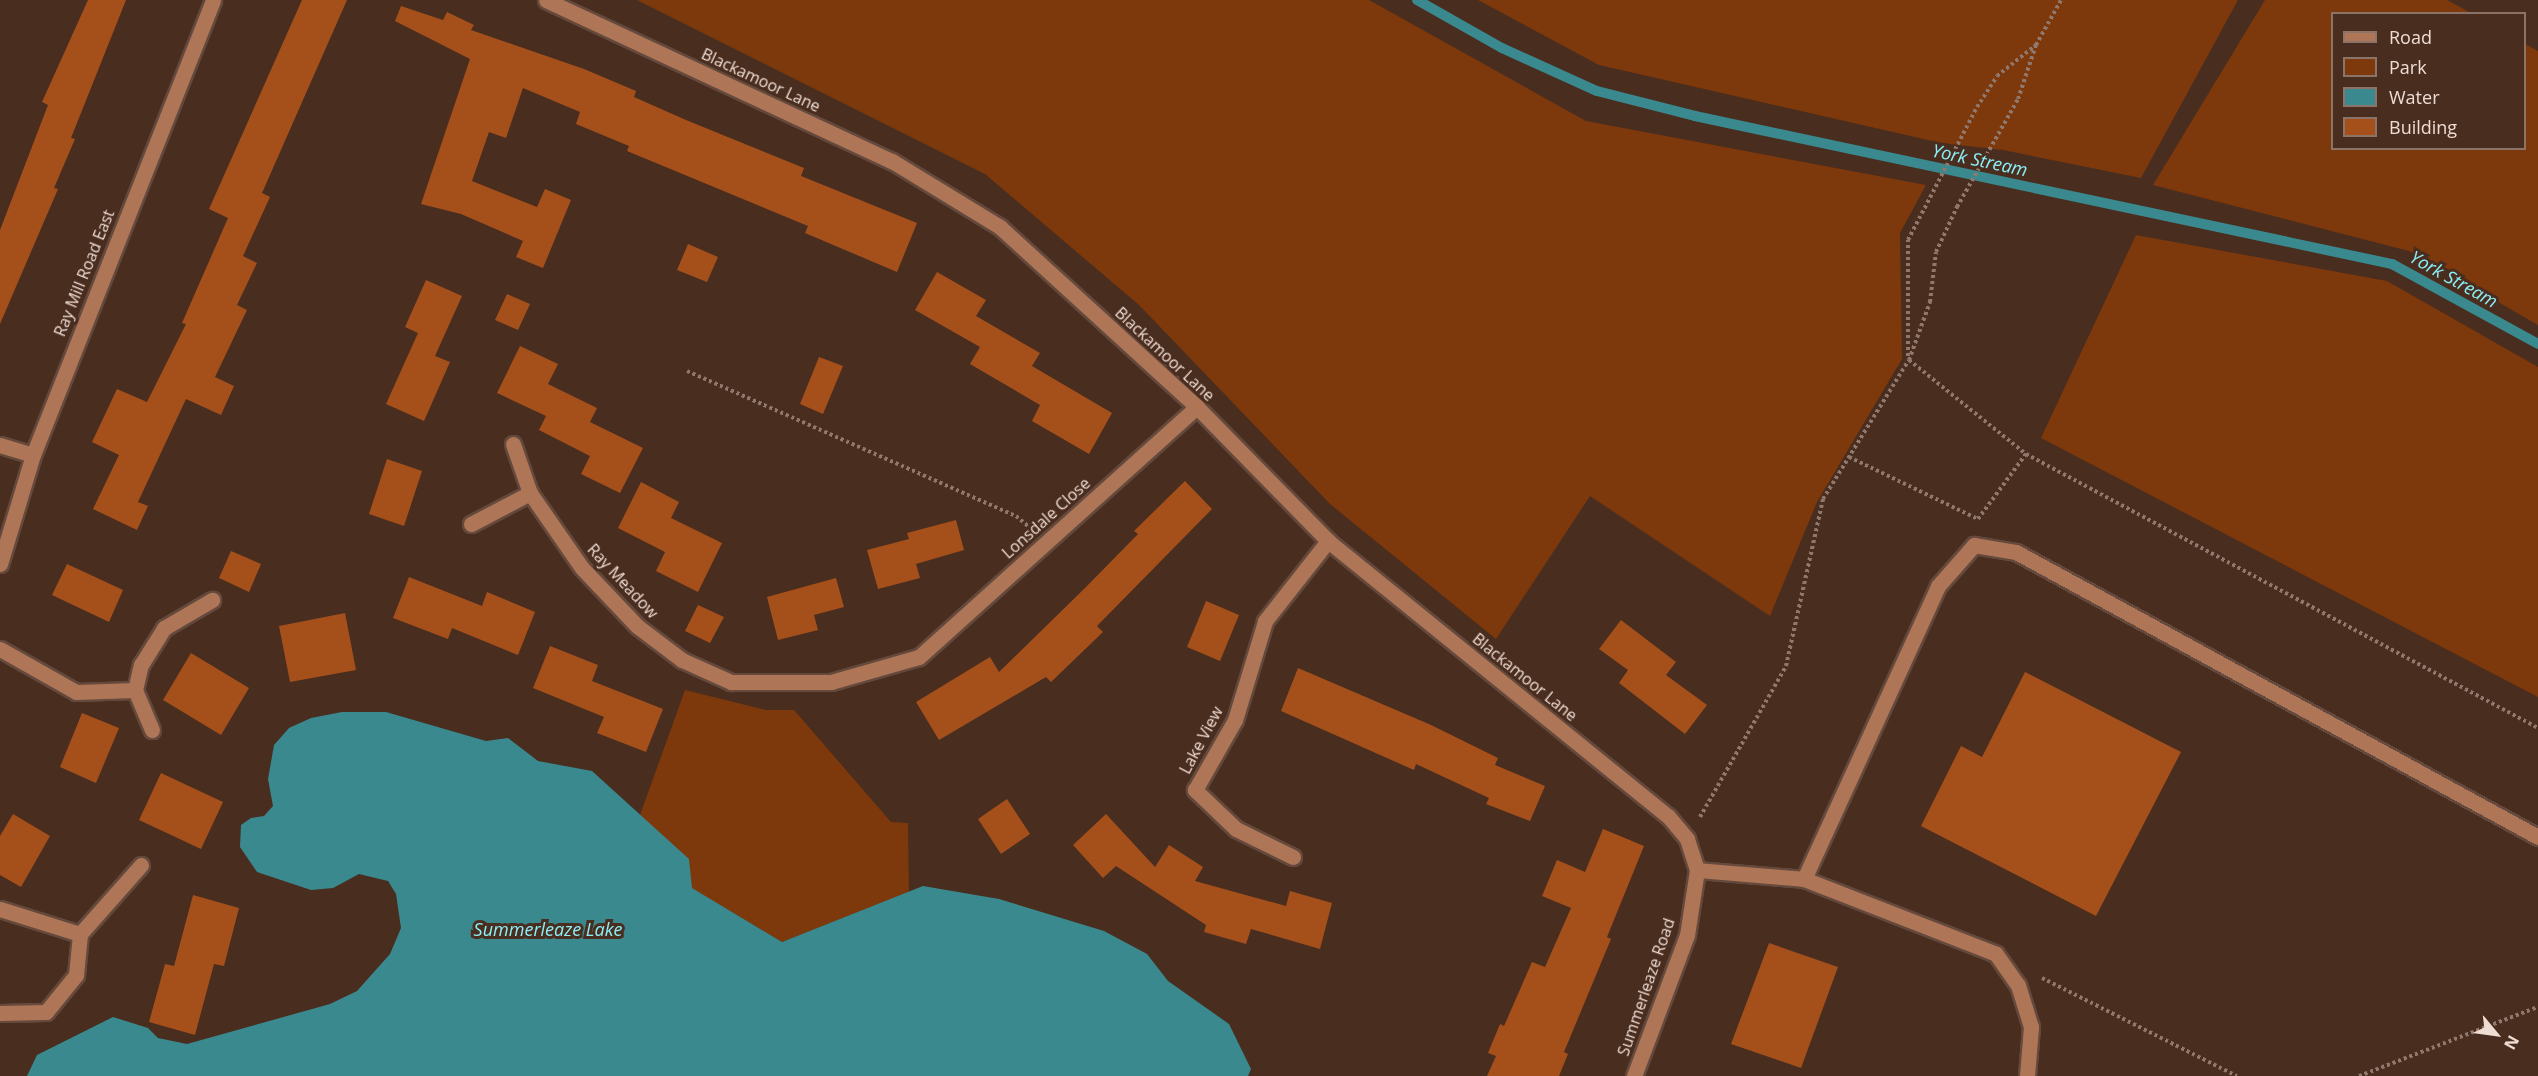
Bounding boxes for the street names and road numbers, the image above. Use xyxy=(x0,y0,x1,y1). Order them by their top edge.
street label: Blackamoor Lane xyxy=(698,44,824,116)
street label: Ray Mill Road East xyxy=(50,207,118,339)
street label: Blackamoor Lane xyxy=(1111,303,1219,405)
street label: Lonsdale Close xyxy=(998,474,1094,562)
street label: Ray Meadow xyxy=(584,540,662,622)
street label: Blackamoor Lane xyxy=(1469,629,1581,725)
street label: Lake View xyxy=(1175,703,1227,777)
street label: Summerleaze Road xyxy=(1613,916,1679,1058)

